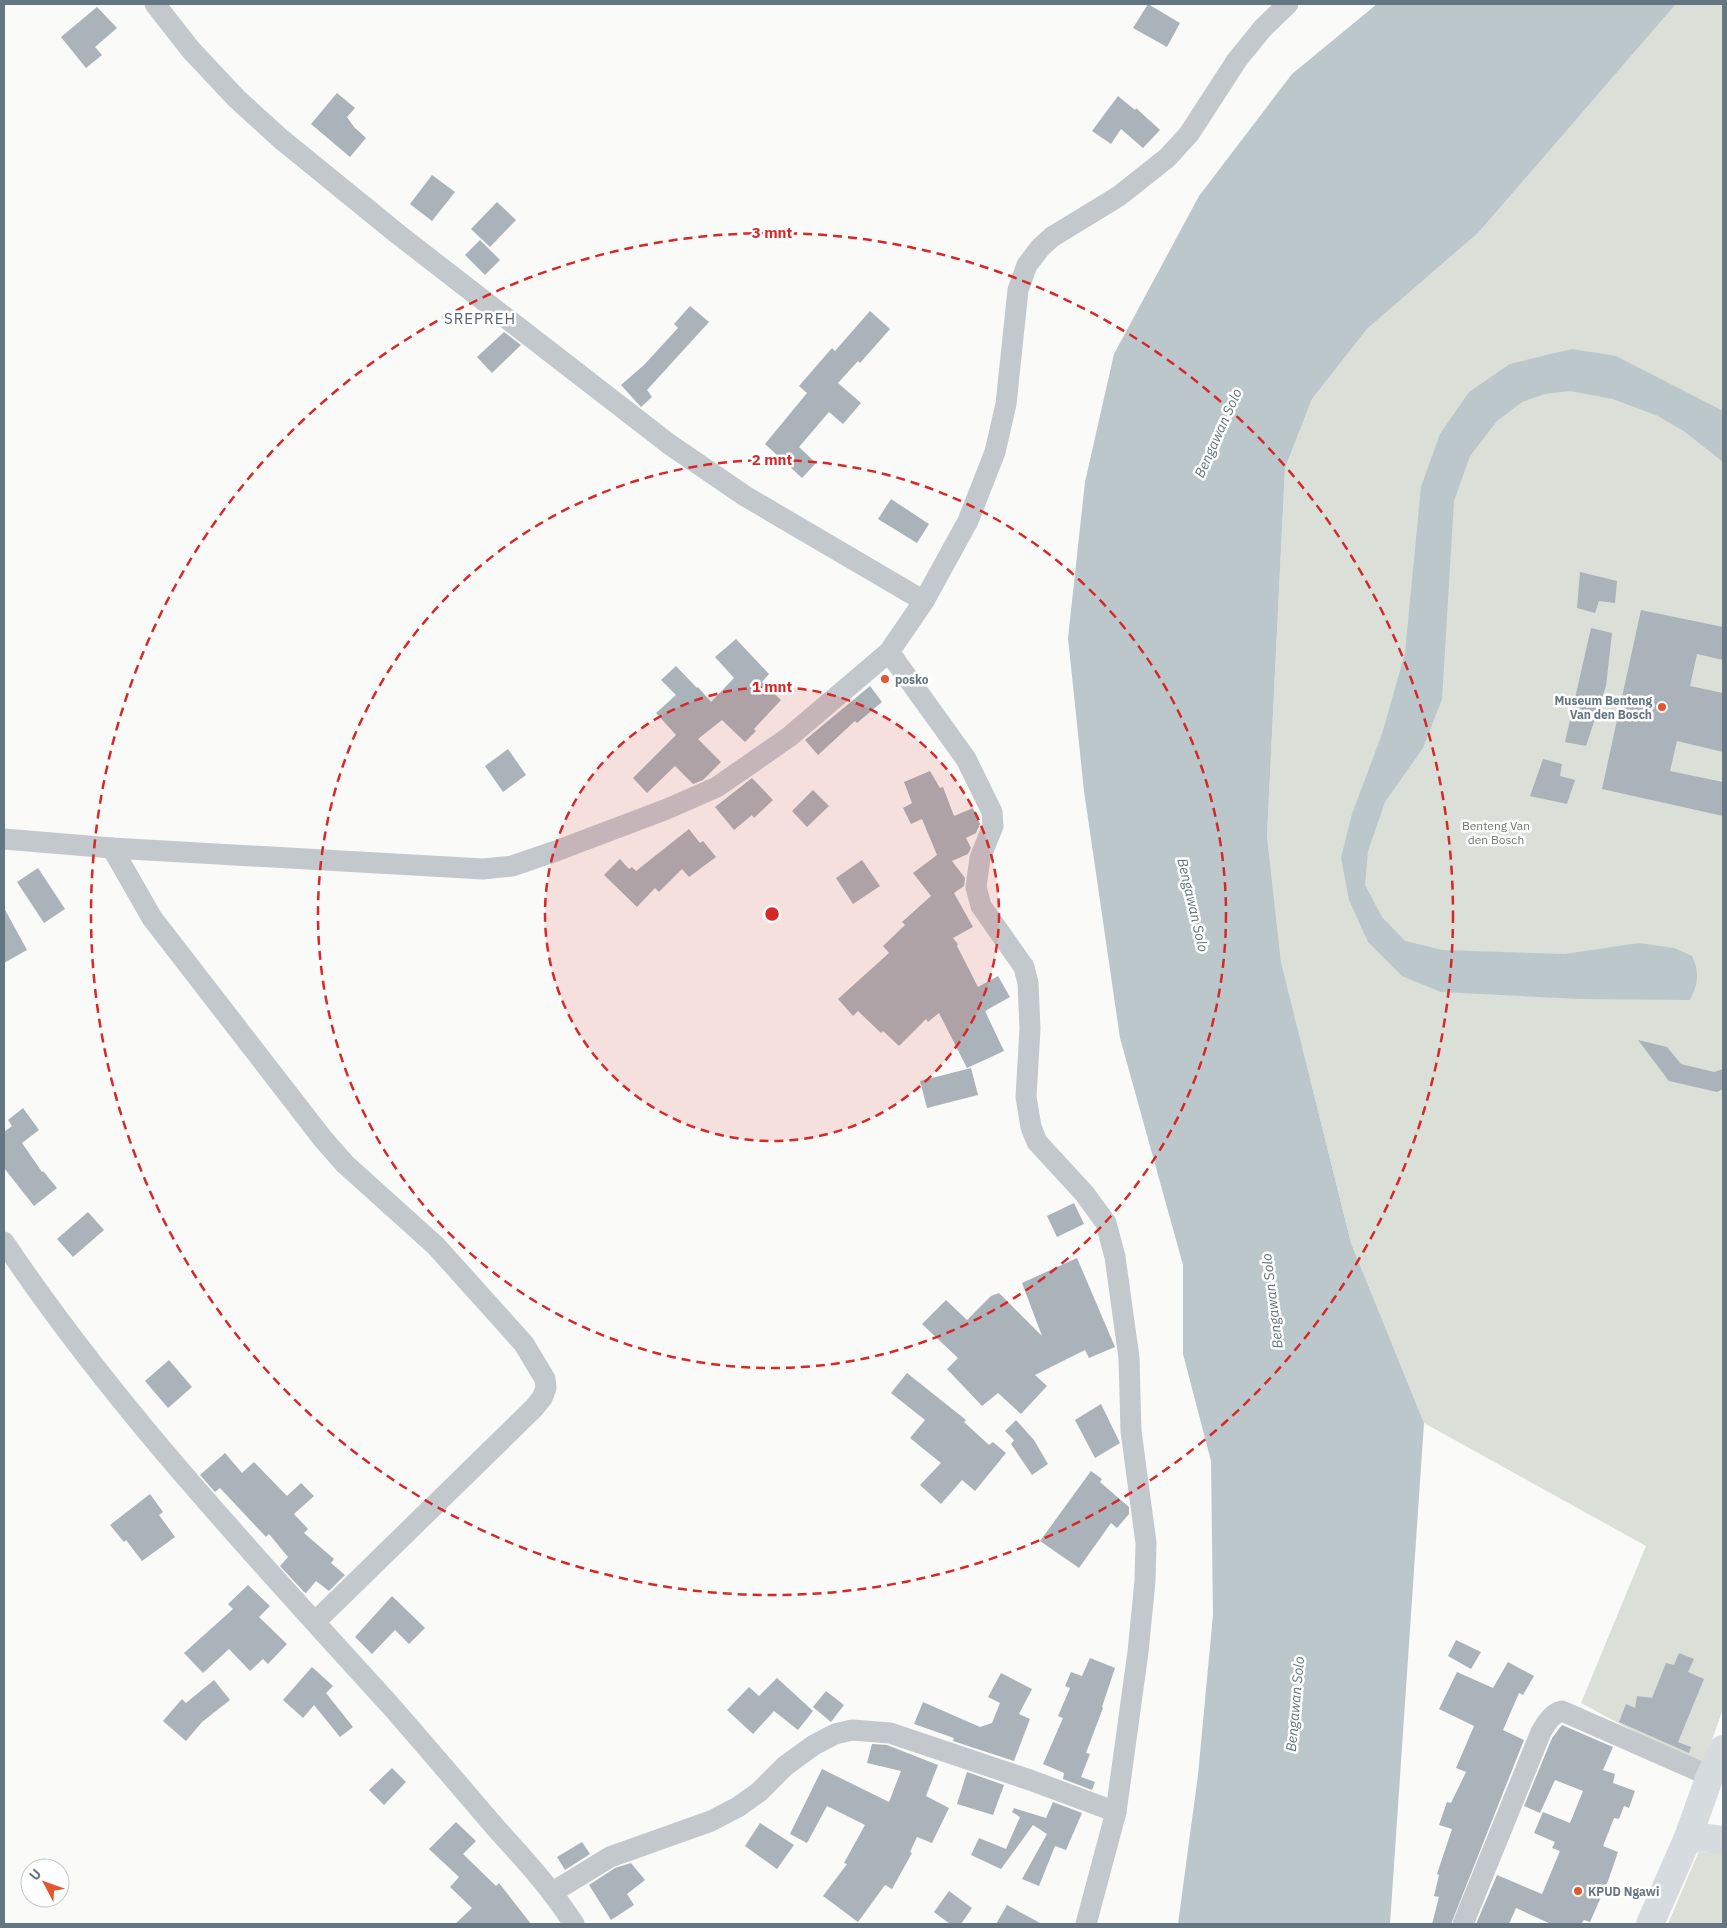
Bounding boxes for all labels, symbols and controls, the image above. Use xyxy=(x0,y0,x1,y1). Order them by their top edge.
text: 3 mnt xyxy=(752,223,793,242)
district label: SREPREH xyxy=(444,309,516,328)
water label: Bengawan Solo xyxy=(1190,385,1246,480)
text: 2 mnt xyxy=(752,450,793,469)
place label: posko xyxy=(895,672,929,687)
marker: posko xyxy=(879,673,891,685)
text: 1 mnt xyxy=(752,677,793,696)
place label: Museum Benteng Van den Bosch xyxy=(1555,693,1652,722)
marker: Museum Benteng Van den Bosch xyxy=(1656,701,1668,713)
park label: Benteng Van den Bosch xyxy=(1462,818,1530,847)
water label: Bengawan Solo xyxy=(1173,856,1213,954)
centre of rings xyxy=(763,905,781,923)
water label: Bengawan Solo xyxy=(1257,1252,1287,1350)
water label: Bengawan Solo xyxy=(1282,1655,1308,1752)
north arrow xyxy=(20,1858,70,1908)
text: U xyxy=(25,1865,45,1884)
place label: KPUD Ngawi xyxy=(1588,1884,1659,1899)
marker: KPUD Ngawi xyxy=(1572,1885,1584,1897)

